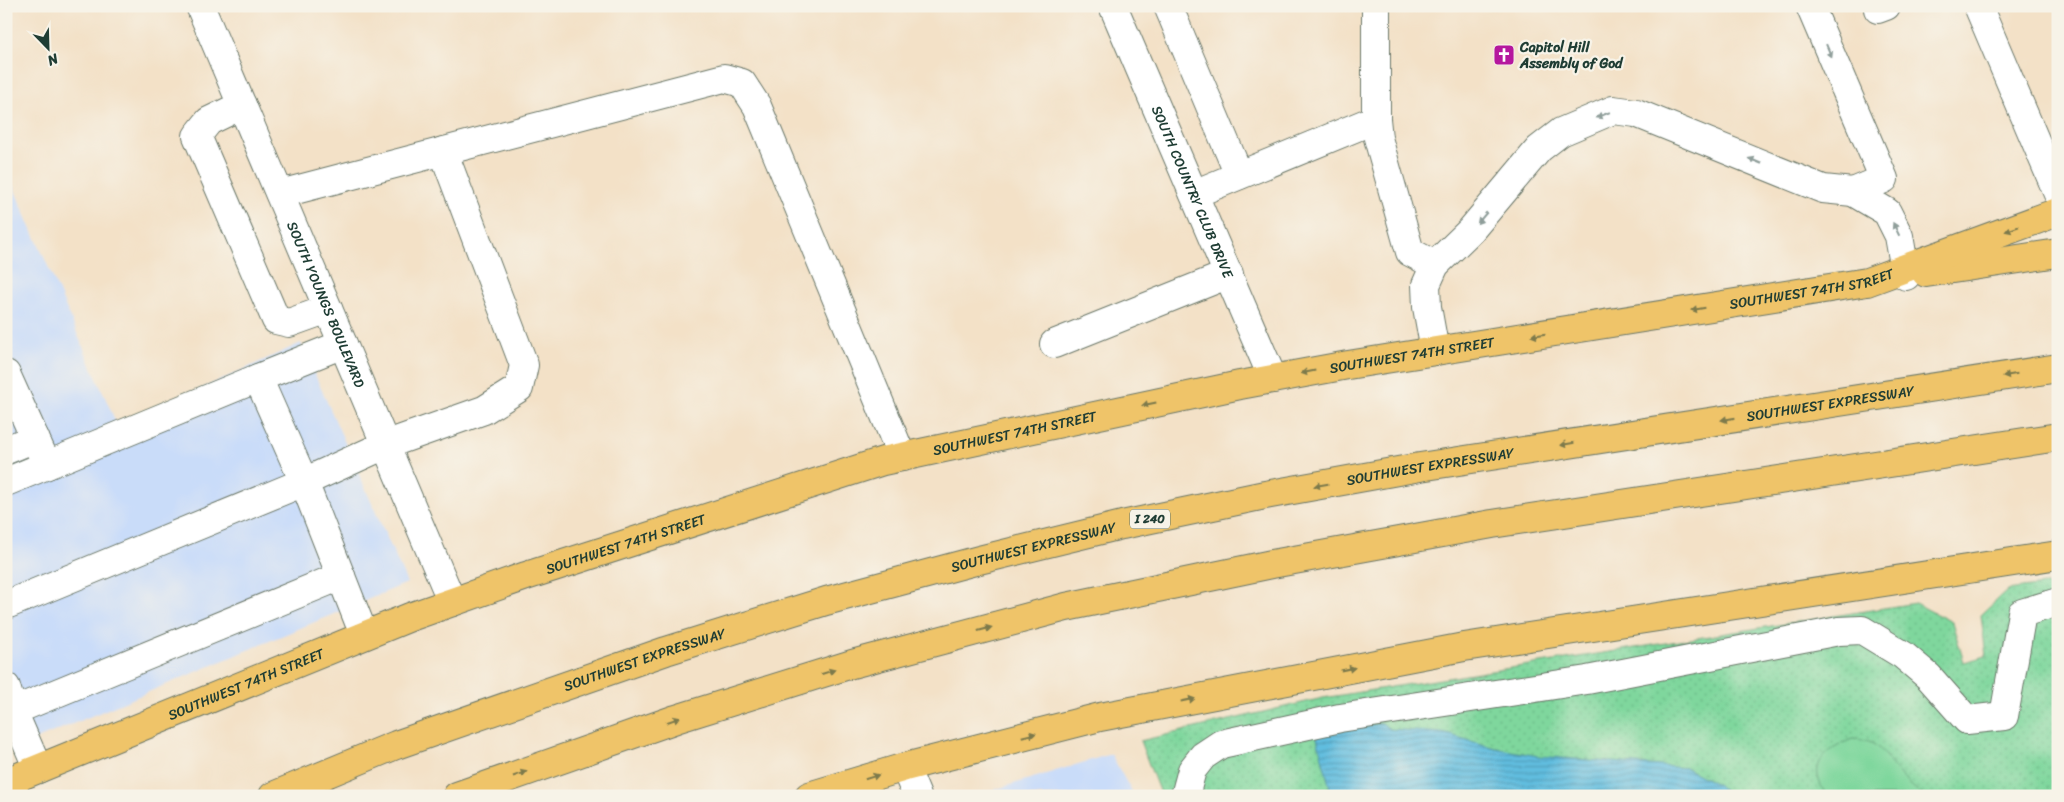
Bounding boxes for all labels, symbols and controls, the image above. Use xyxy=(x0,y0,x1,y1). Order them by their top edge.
north arrow xyxy=(22,22,72,72)
place label: Capitol Hill Assembly of God xyxy=(1519,35,1624,76)
church icon: Capitol Hill Assembly of God xyxy=(1492,43,1516,67)
one-way arrow xyxy=(1826,44,1834,58)
text: N xyxy=(43,46,63,73)
street label: SOUTH COUNTRY CLUB DRIVE xyxy=(1144,101,1241,283)
one-way arrow xyxy=(1596,111,1610,119)
one-way arrow xyxy=(1747,157,1762,165)
one-way arrow xyxy=(1476,211,1487,224)
street label: SOUTH YOUNGS BOULEVARD xyxy=(279,218,372,392)
one-way arrow xyxy=(1892,222,1900,236)
one-way arrow xyxy=(2004,225,2019,233)
street label: SOUTHWEST 74TH STREET xyxy=(1728,261,1898,317)
one-way arrow xyxy=(1690,305,1706,313)
street label: SOUTHWEST 74TH STREET xyxy=(1327,330,1497,381)
one-way arrow xyxy=(1529,331,1545,339)
one-way arrow xyxy=(1300,369,1316,377)
one-way arrow xyxy=(2001,372,2017,380)
street label: SOUTHWEST EXPRESSWAY xyxy=(1745,378,1917,429)
one-way arrow xyxy=(1141,400,1156,408)
street label: SOUTHWEST 74TH STREET xyxy=(931,404,1100,463)
one-way arrow xyxy=(1720,416,1736,424)
street label: SOUTHWEST EXPRESSWAY xyxy=(1344,440,1517,493)
one-way arrow xyxy=(1559,441,1575,449)
one-way arrow xyxy=(1313,481,1328,489)
street label: SOUTHWEST 74TH STREET xyxy=(542,507,710,582)
road number: I 240 xyxy=(1130,509,1170,528)
street label: SOUTHWEST EXPRESSWAY xyxy=(948,515,1120,580)
street label: SOUTHWEST EXPRESSWAY xyxy=(560,621,730,699)
one-way arrow xyxy=(977,625,992,633)
street label: SOUTHWEST 74TH STREET xyxy=(164,641,329,728)
one-way arrow xyxy=(1340,665,1355,673)
one-way arrow xyxy=(821,667,836,675)
one-way arrow xyxy=(1180,696,1196,704)
one-way arrow xyxy=(666,716,681,724)
one-way arrow xyxy=(1022,731,1037,739)
one-way arrow xyxy=(512,770,527,777)
one-way arrow xyxy=(865,772,880,780)

